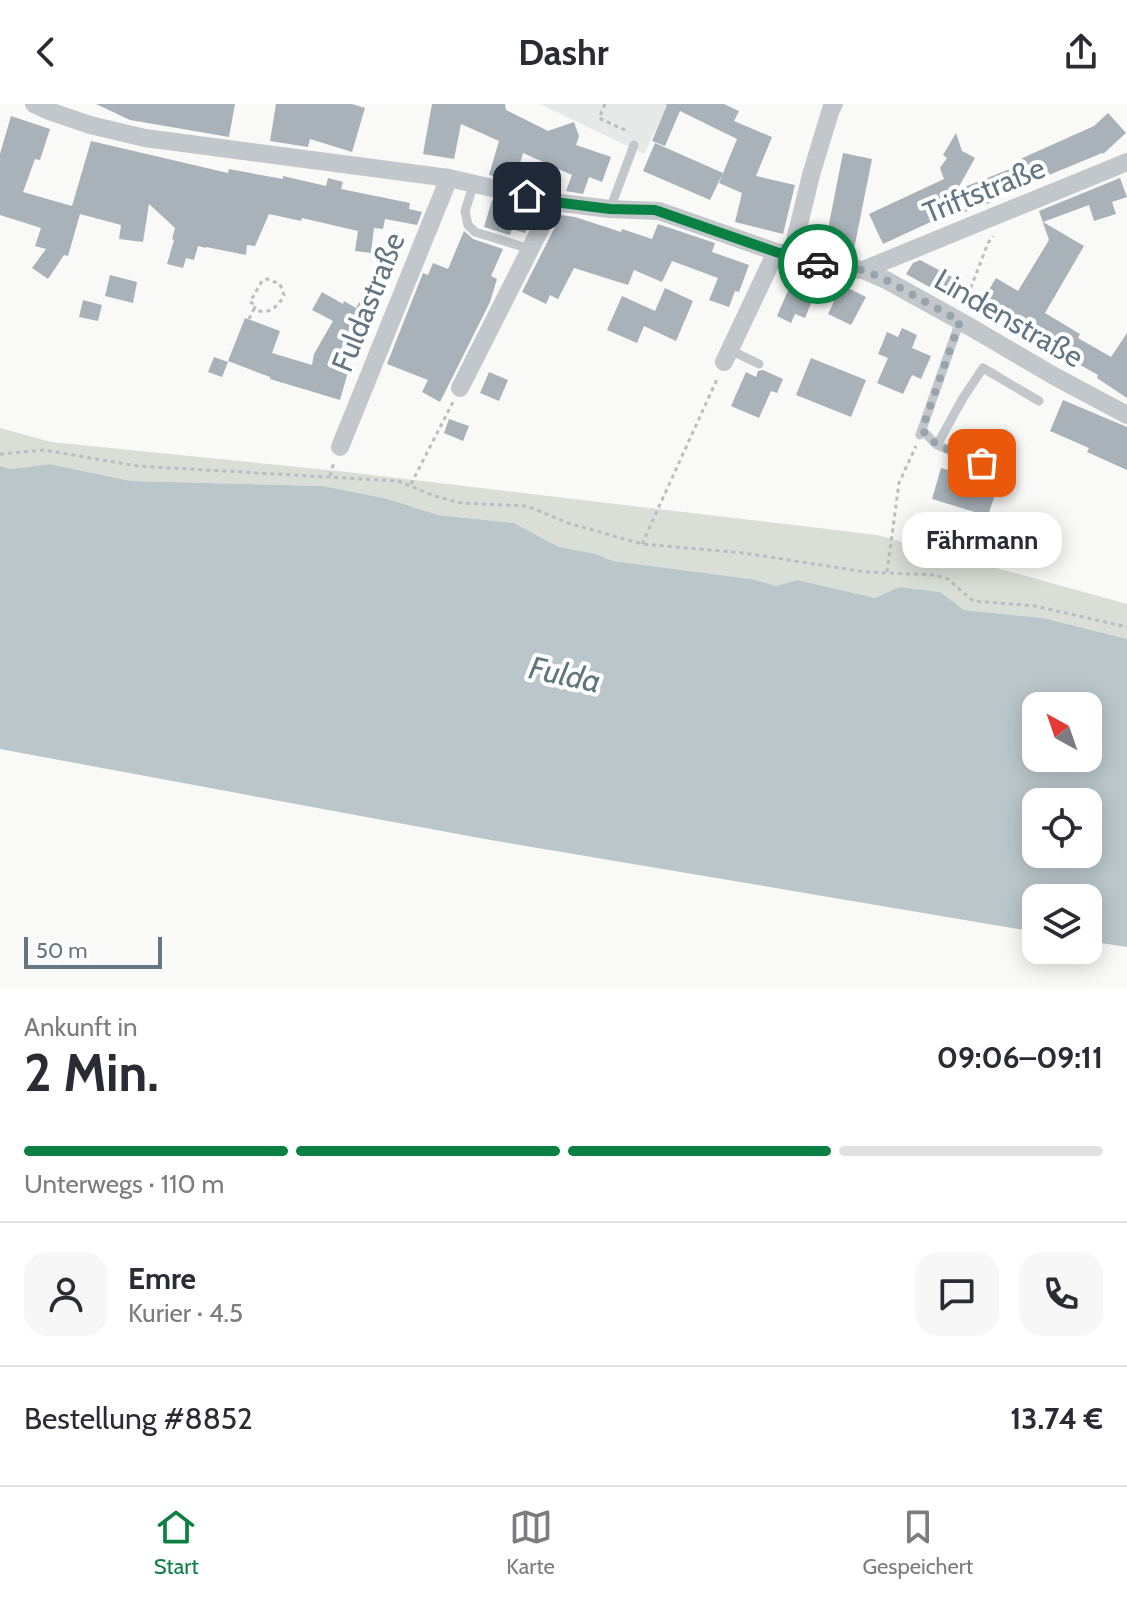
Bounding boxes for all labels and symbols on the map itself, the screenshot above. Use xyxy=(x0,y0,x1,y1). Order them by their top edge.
street label: Triftstraße xyxy=(918,149,1050,231)
pin xyxy=(493,162,561,230)
courier xyxy=(778,224,858,304)
street label: Fuldastraße xyxy=(323,227,413,377)
street label: Lindenstraße xyxy=(928,261,1090,375)
pin xyxy=(948,429,1016,497)
callout: Fährmann xyxy=(902,511,1062,567)
water label: Fulda xyxy=(526,647,604,701)
north arrow xyxy=(1022,692,1102,772)
scale bar xyxy=(24,933,162,969)

